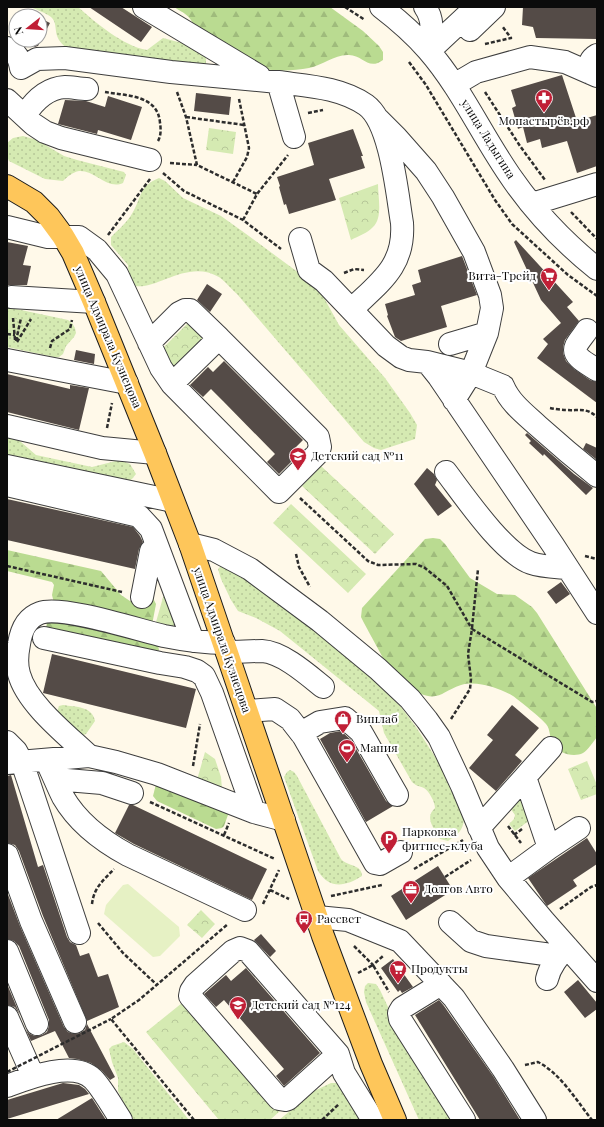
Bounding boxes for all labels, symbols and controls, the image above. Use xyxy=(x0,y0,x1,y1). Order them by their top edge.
north arrow xyxy=(8,8,48,48)
text: N xyxy=(10,25,26,37)
pharmacy icon: Монастырёв.рф xyxy=(534,88,554,113)
street label: улица Ладыгина xyxy=(457,95,520,181)
place label: Монастырёв.рф xyxy=(499,112,589,128)
street label: улица Адмирала Кузнецова xyxy=(71,262,146,410)
supermarket icon: Вита-Трейд xyxy=(539,266,559,291)
place label: Вита-Трейд xyxy=(468,267,537,283)
school or university icon: Детский сад №11 xyxy=(288,446,308,471)
place label: Детский сад №11 xyxy=(311,447,404,463)
street label: улица Адмирала Кузнецова xyxy=(190,564,255,715)
shop icon: Винлаб xyxy=(333,709,353,734)
place label: Винлаб xyxy=(356,710,398,726)
sports icon: Мания xyxy=(337,738,357,763)
place label: Мания xyxy=(360,739,398,755)
place label: Парковка фитнес-клуба xyxy=(402,823,483,853)
parking icon: Парковка фитнес-клуба xyxy=(379,829,399,854)
office icon: Долгов Авто xyxy=(401,879,421,904)
place label: Долгов Авто xyxy=(424,880,493,896)
bus stop icon: Рассвет xyxy=(294,909,314,934)
place label: Рассвет xyxy=(317,910,361,926)
supermarket icon: Продукты xyxy=(388,959,408,984)
place label: Продукты xyxy=(411,960,468,976)
school or university icon: Детский сад №124 xyxy=(228,995,248,1020)
place label: Детский сад №124 xyxy=(251,996,351,1012)

